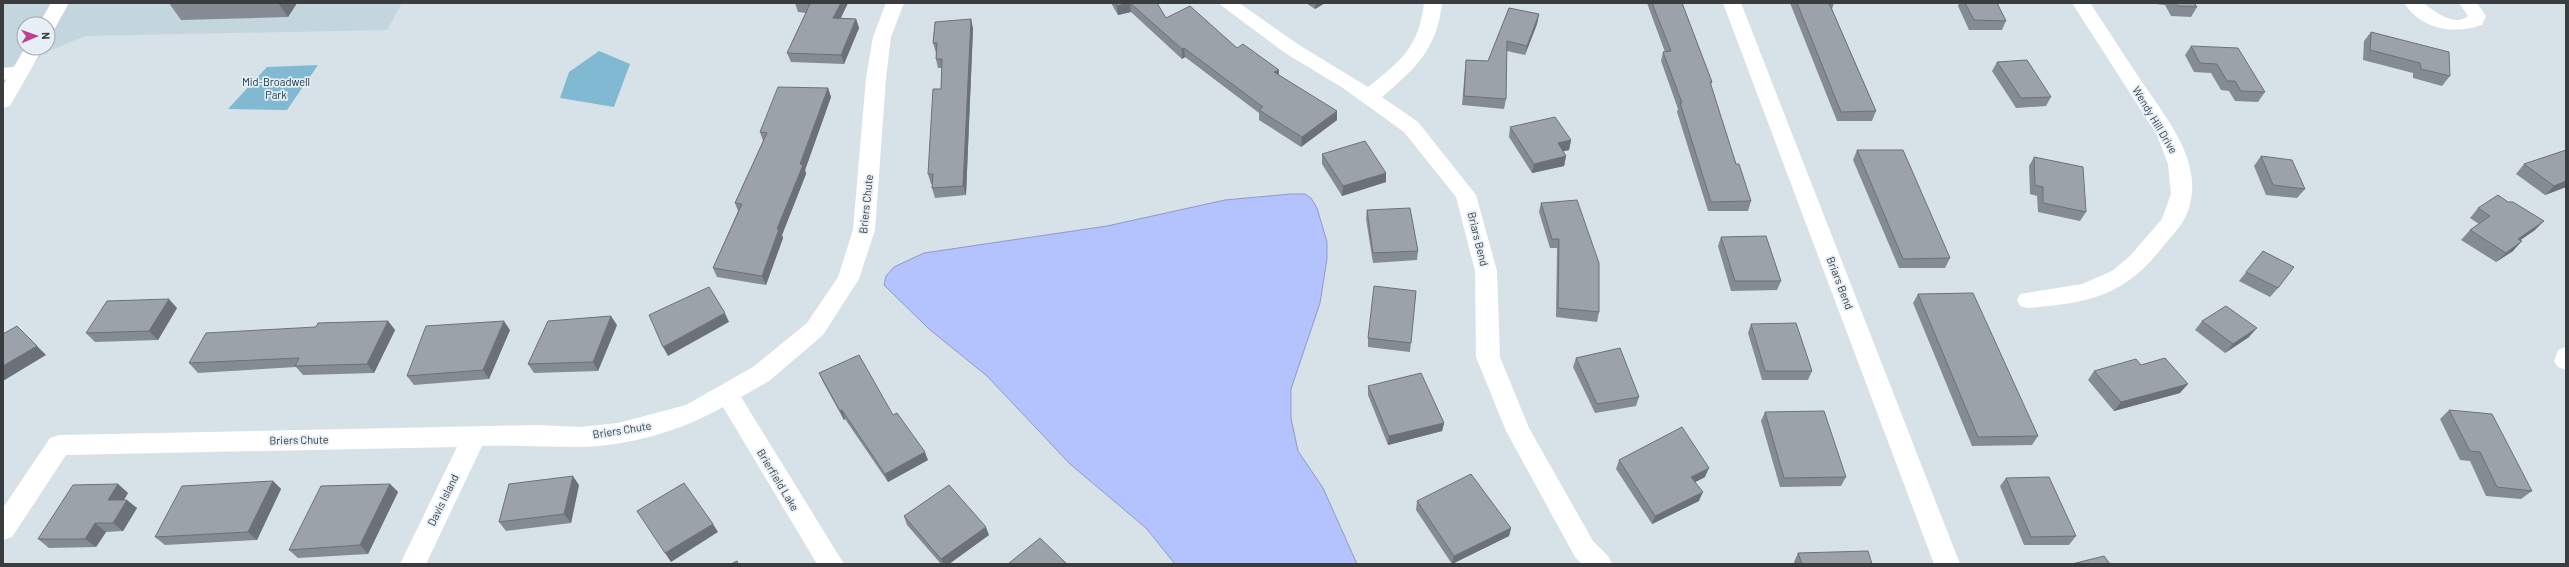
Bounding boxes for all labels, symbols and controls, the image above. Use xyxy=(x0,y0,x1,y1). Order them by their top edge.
north arrow xyxy=(16,16,56,56)
text: N xyxy=(40,32,53,40)
park label: Mid-Broadwell Park xyxy=(242,75,310,101)
street label: Wendy Hill Drive xyxy=(2130,84,2181,156)
street label: Briers Chute xyxy=(856,174,875,234)
street label: Briars Bend xyxy=(1465,210,1491,267)
street label: Briars Bend xyxy=(1824,255,1856,311)
street label: Briers Chute xyxy=(592,418,652,441)
street label: Briers Chute xyxy=(269,432,329,447)
street label: Brierfield Lake xyxy=(755,446,802,513)
street label: Davis Island xyxy=(424,472,461,528)

